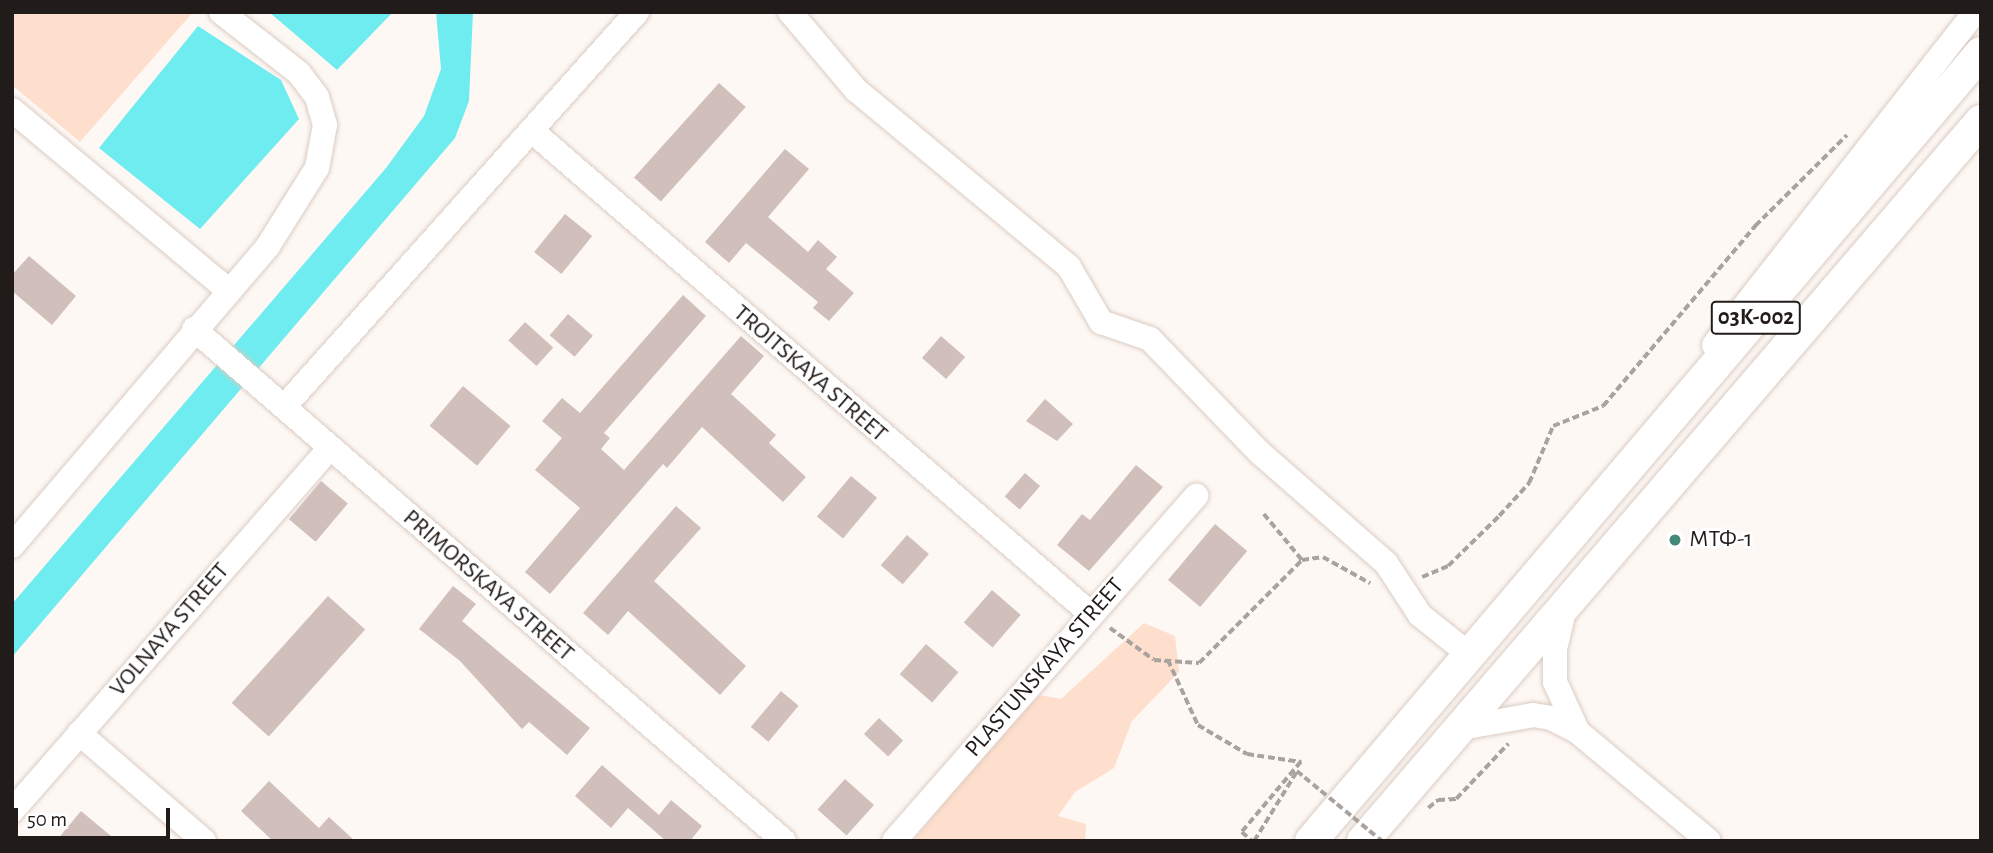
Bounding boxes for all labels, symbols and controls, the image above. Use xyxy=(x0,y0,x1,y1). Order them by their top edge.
road number: 03К-002 xyxy=(1710,298,1802,338)
street label: TROITSKAYA STREET xyxy=(727,299,893,449)
street label: PRIMORSKAYA STREET xyxy=(397,504,579,668)
place label: МТФ-1 xyxy=(1689,526,1753,554)
marker: МТФ-1 xyxy=(1667,532,1683,548)
street label: VOLNAYA STREET xyxy=(104,557,236,703)
street label: PLASTUNSKAYA STREET xyxy=(959,573,1131,763)
scale bar xyxy=(18,794,173,838)
text: 50 m xyxy=(27,809,67,830)

